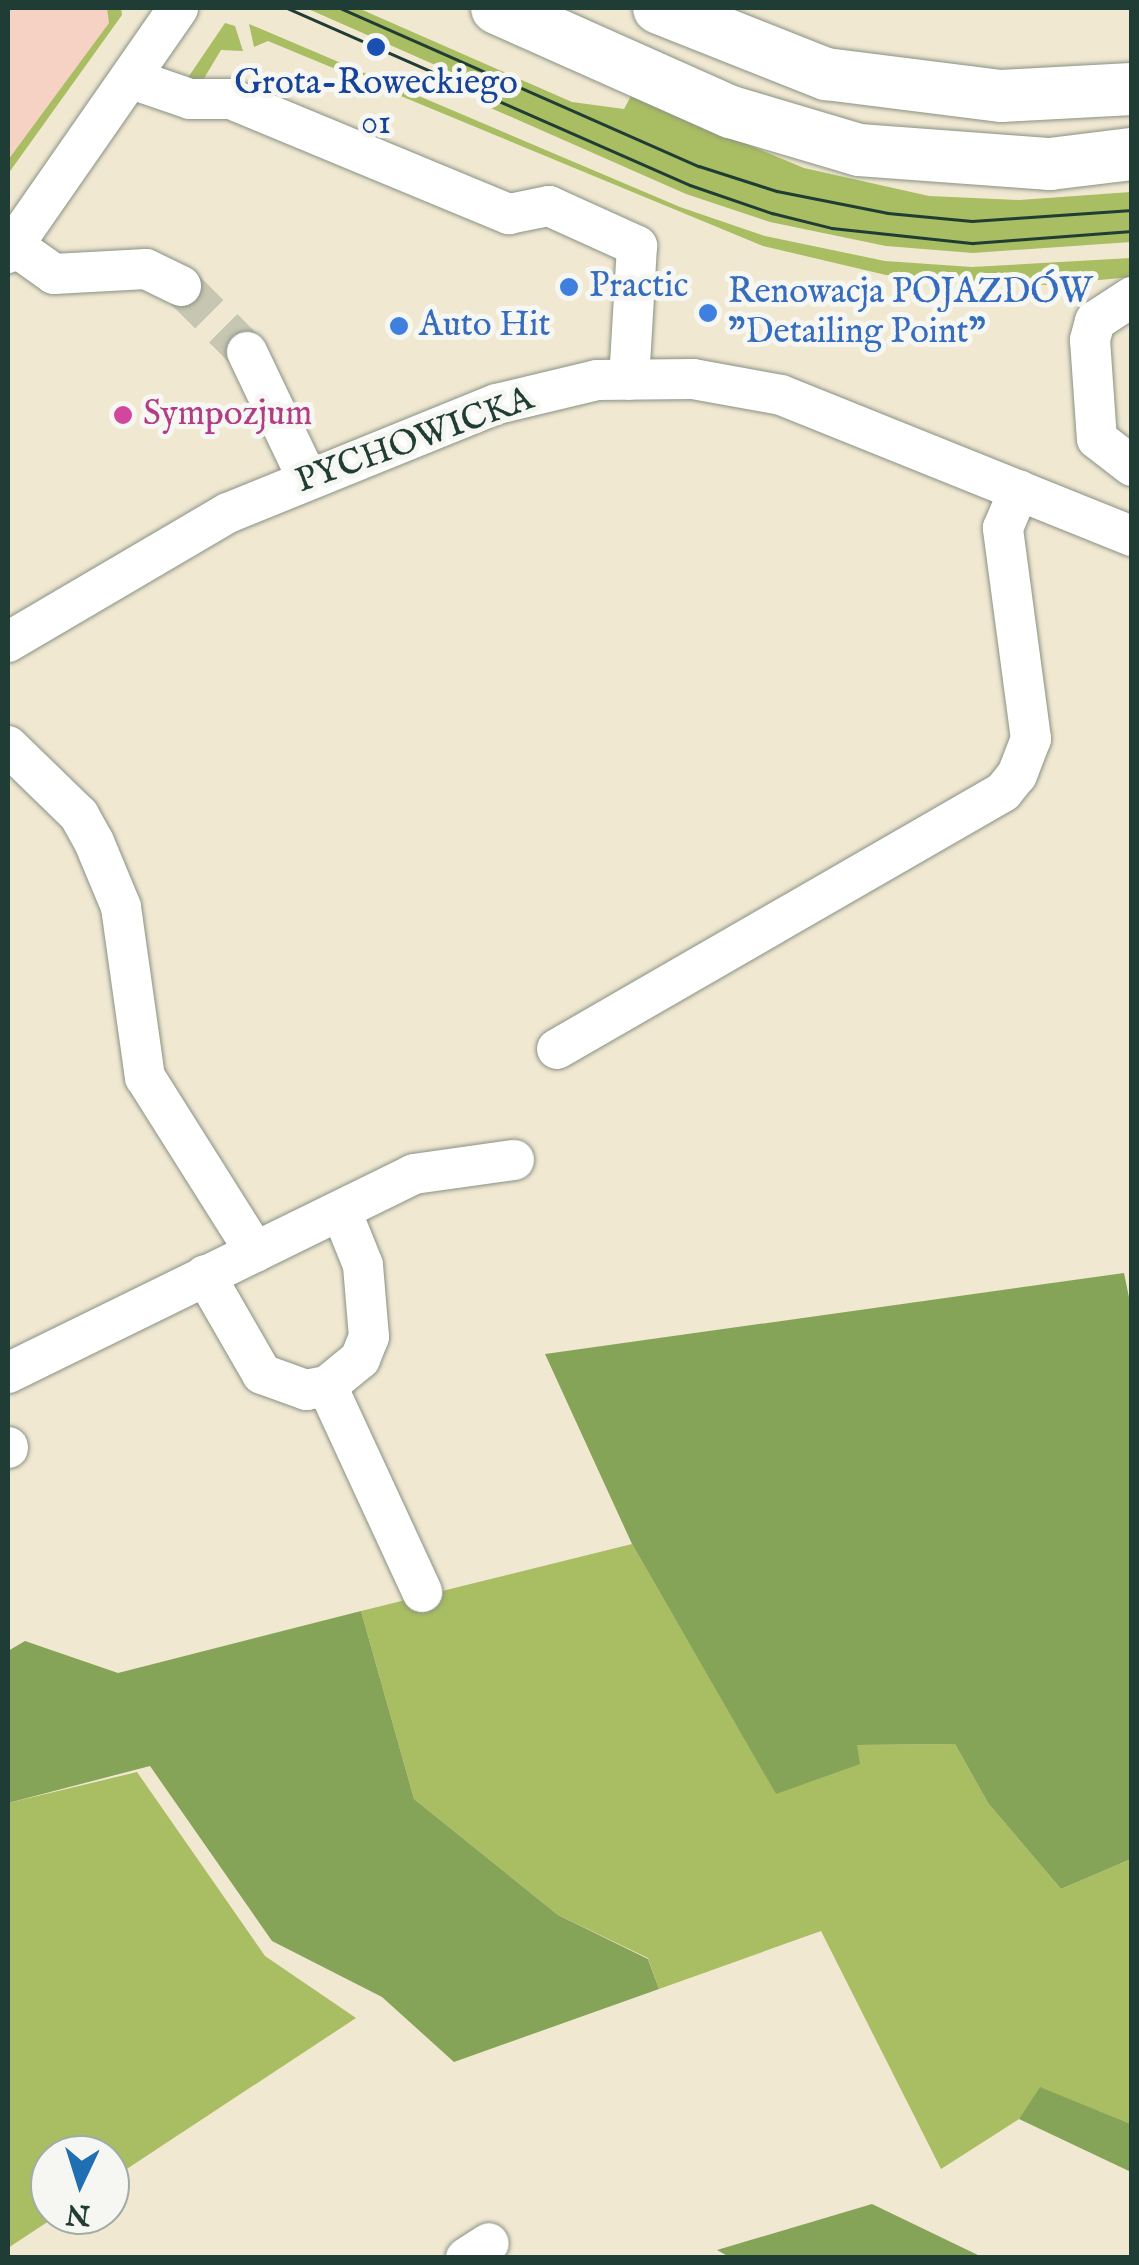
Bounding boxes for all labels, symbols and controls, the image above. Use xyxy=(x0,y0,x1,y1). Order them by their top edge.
marker: Grota-Roweckiego 01 xyxy=(365,36,387,58)
place label: Grota-Roweckiego 01 xyxy=(234,63,518,145)
place label: Practic xyxy=(589,266,688,308)
place label: Renowacja POJAZDÓW "Detailing Point" xyxy=(728,272,1092,354)
marker: Practic xyxy=(558,276,580,298)
marker: Renowacja POJAZDÓW "Detailing Point" xyxy=(697,302,719,324)
place label: Auto Hit xyxy=(419,305,551,347)
marker: Auto Hit xyxy=(388,315,410,337)
street label: PYCHOWICKA xyxy=(291,379,539,503)
place label: Sympozjum xyxy=(143,394,312,436)
marker: Sympozjum xyxy=(112,404,134,426)
north arrow xyxy=(30,2135,130,2235)
text: N xyxy=(65,2195,91,2232)

